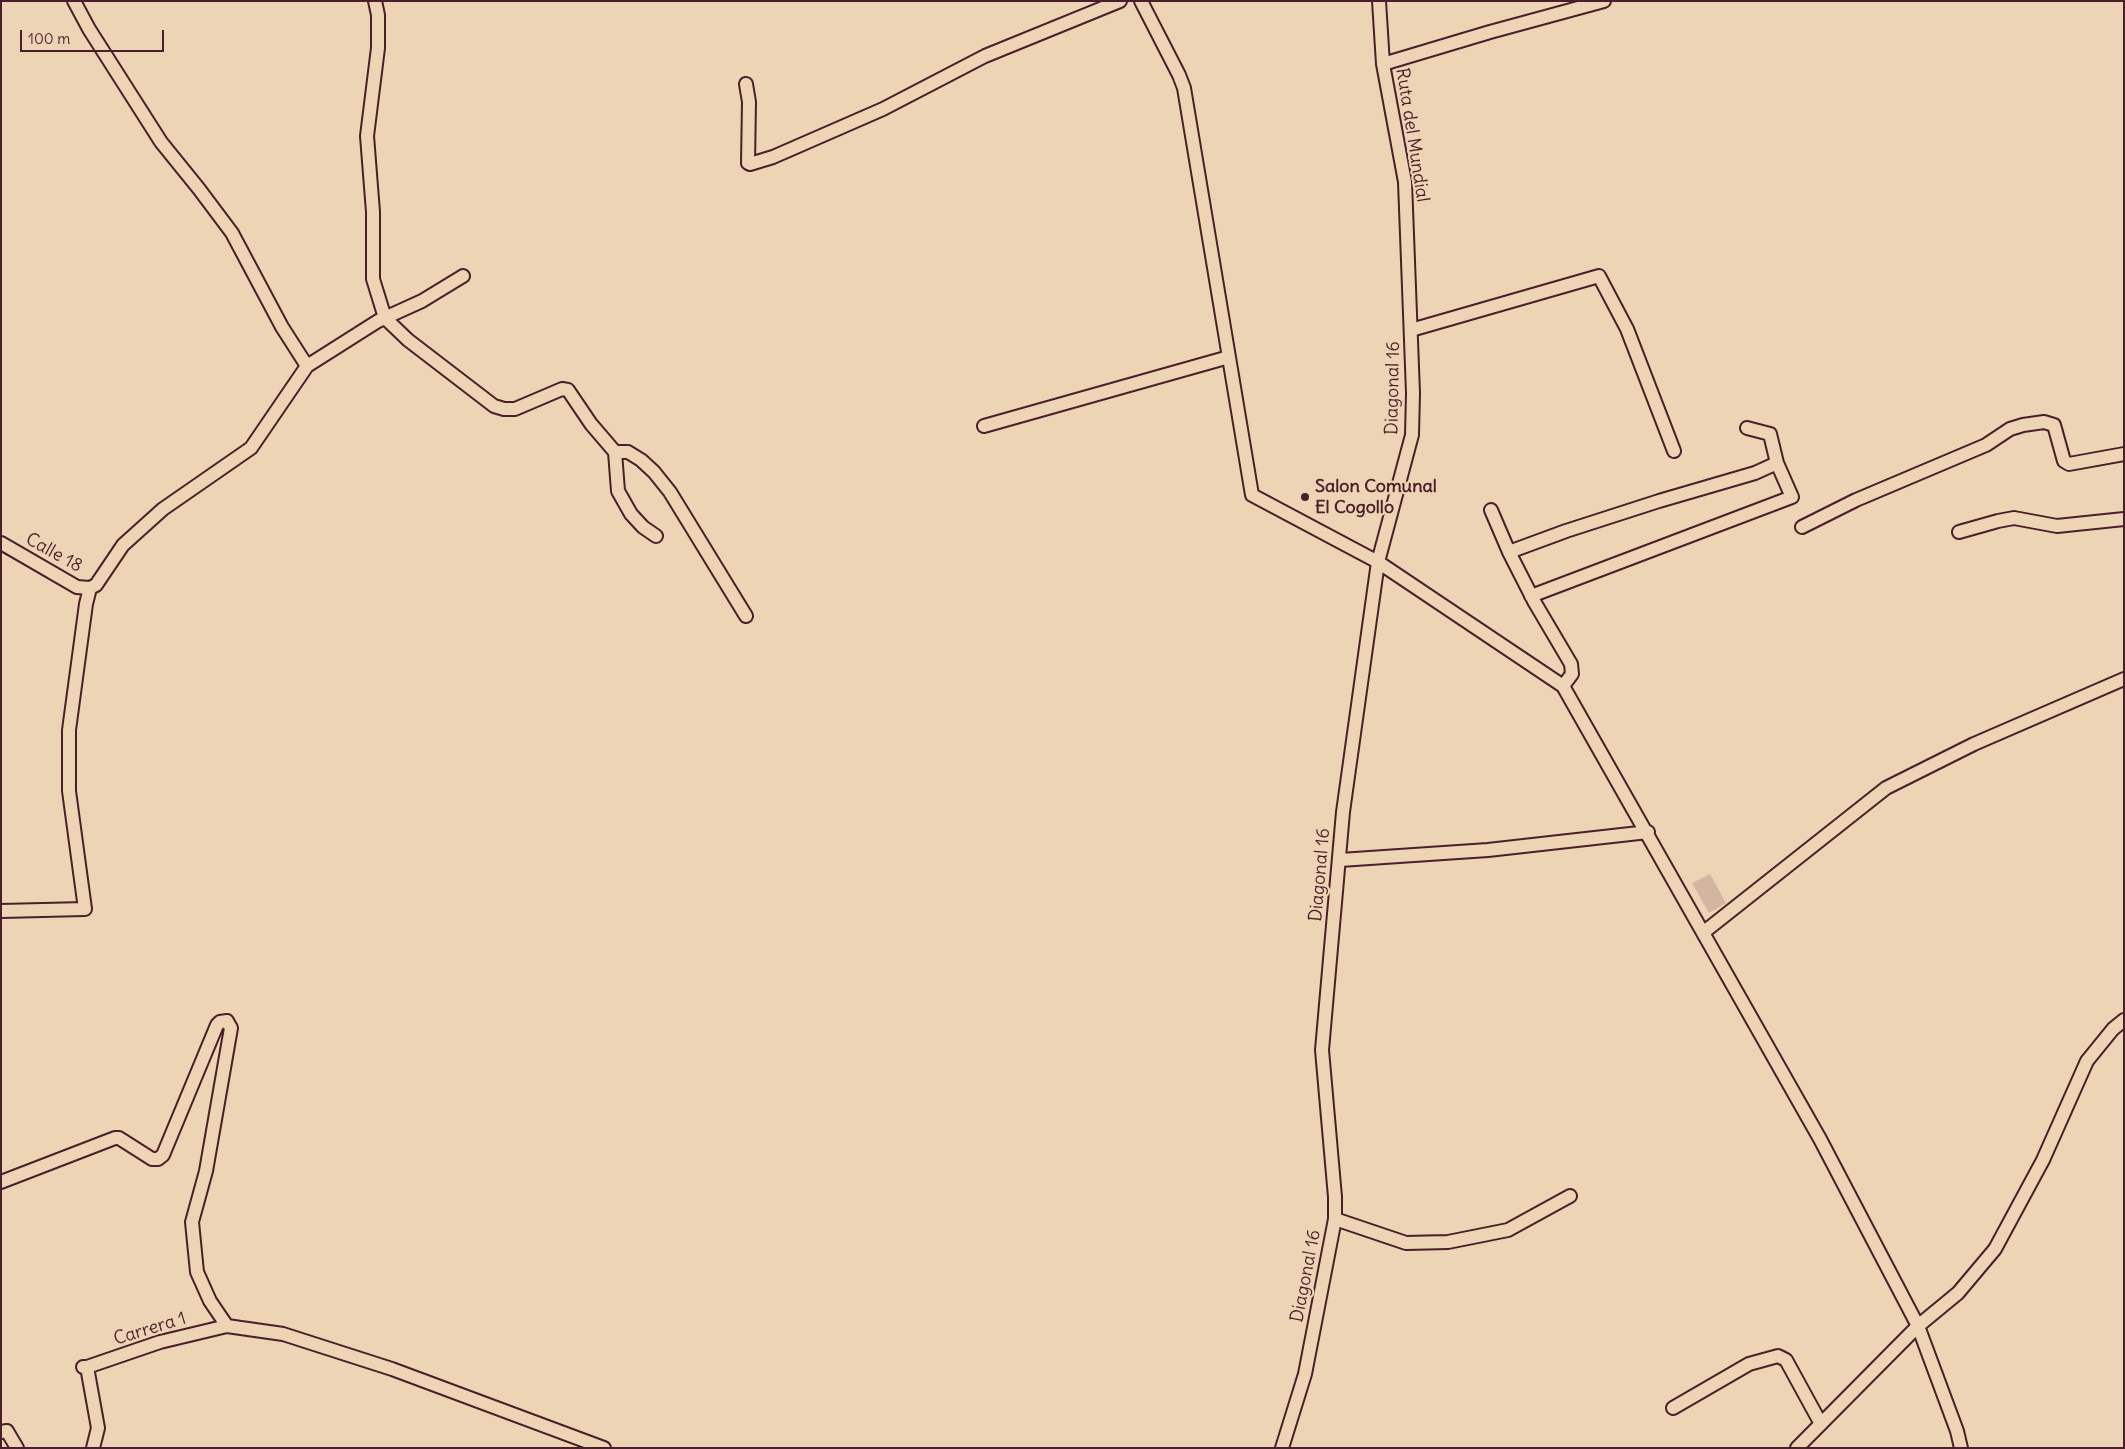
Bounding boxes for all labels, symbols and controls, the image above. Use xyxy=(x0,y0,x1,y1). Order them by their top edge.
scale bar xyxy=(22,20,166,52)
text: 100 m xyxy=(28,29,70,48)
street label: Ruta del Mundial xyxy=(1391,66,1433,204)
street label: Diagonal 16 xyxy=(1381,341,1405,435)
place label: Salon Comunal El Cogollo xyxy=(1315,476,1437,518)
marker: Salon Comunal El Cogollo xyxy=(1299,491,1311,503)
street label: Calle 18 xyxy=(22,529,86,577)
street label: Diagonal 16 xyxy=(1305,827,1335,923)
street label: Diagonal 16 xyxy=(1286,1228,1326,1324)
street label: Carrera 1 xyxy=(111,1308,189,1350)

